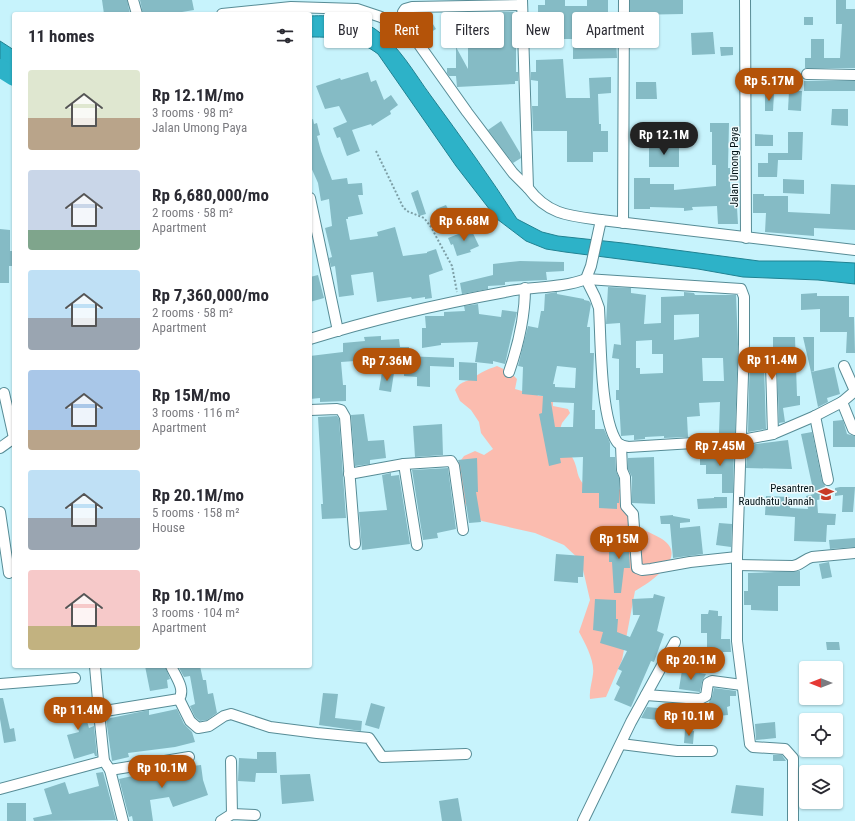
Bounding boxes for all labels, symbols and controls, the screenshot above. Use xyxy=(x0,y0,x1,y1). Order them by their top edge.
chip: Buy xyxy=(324,12,372,48)
chip: Rent xyxy=(380,12,433,48)
chip: Filters xyxy=(441,12,504,48)
chip: New xyxy=(512,12,564,48)
chip: Apartment xyxy=(572,12,659,48)
icon: filters xyxy=(274,25,296,47)
text: 11 homes xyxy=(28,26,94,46)
pin: Rp 5.17M xyxy=(728,68,810,102)
text: Rp 5.17M xyxy=(744,73,794,88)
text: Rp 12.1M/mo xyxy=(152,85,244,105)
icon: home xyxy=(60,86,108,134)
text: 3 rooms · 98 m² xyxy=(152,105,233,120)
text: Jalan Umong Paya xyxy=(152,120,247,135)
pin: Rp 12.1M xyxy=(623,122,705,156)
text: Rp 12.1M xyxy=(639,127,689,142)
street label: Jalan Umong Paya xyxy=(728,127,741,207)
text: Rp 6,680,000/mo xyxy=(152,185,269,205)
icon: home xyxy=(60,186,108,234)
text: 2 rooms · 58 m² xyxy=(152,205,233,220)
pin: Rp 6.68M xyxy=(423,208,505,242)
text: Rp 6.68M xyxy=(439,213,489,228)
text: Apartment xyxy=(152,220,206,235)
text: Rp 7,360,000/mo xyxy=(152,285,269,305)
icon: home xyxy=(60,286,108,334)
text: 2 rooms · 58 m² xyxy=(152,305,233,320)
text: Apartment xyxy=(152,320,206,335)
pin: Rp 11.4M xyxy=(731,347,813,381)
pin: Rp 7.36M xyxy=(346,348,428,382)
text: Rp 11.4M xyxy=(747,352,797,367)
text: Rp 7.36M xyxy=(362,353,412,368)
text: Rp 15M/mo xyxy=(152,385,231,405)
icon: home xyxy=(60,386,108,434)
text: 3 rooms · 116 m² xyxy=(152,405,239,420)
text: Apartment xyxy=(152,420,206,435)
pin: Rp 7.45M xyxy=(679,433,761,467)
text: Rp 7.45M xyxy=(695,438,745,453)
place label: Pesantren Raudhatu Jannah xyxy=(739,482,814,508)
text: Rp 20.1M/mo xyxy=(152,485,244,505)
school or university icon: Pesantren Raudhatu Jannah xyxy=(817,485,835,503)
icon: home xyxy=(60,486,108,534)
text: 5 rooms · 158 m² xyxy=(152,505,239,520)
text: House xyxy=(152,520,185,535)
pin: Rp 15M xyxy=(586,526,652,560)
text: Rp 15M xyxy=(599,531,639,546)
text: Rp 10.1M/mo xyxy=(152,585,244,605)
icon: home xyxy=(60,586,108,634)
text: 3 rooms · 104 m² xyxy=(152,605,239,620)
text: Apartment xyxy=(152,620,206,635)
pin: Rp 20.1M xyxy=(650,647,732,681)
text: Rp 20.1M xyxy=(666,652,716,667)
north arrow xyxy=(799,661,843,705)
map controls xyxy=(799,661,843,809)
pin: Rp 11.4M xyxy=(37,697,119,731)
text: Rp 11.4M xyxy=(53,702,103,717)
pin: Rp 10.1M xyxy=(648,703,730,737)
text: Rp 10.1M xyxy=(664,708,714,723)
button: locate xyxy=(799,713,843,757)
pin: Rp 10.1M xyxy=(121,755,203,789)
text: Rp 10.1M xyxy=(137,760,187,775)
button: layers xyxy=(799,765,843,809)

